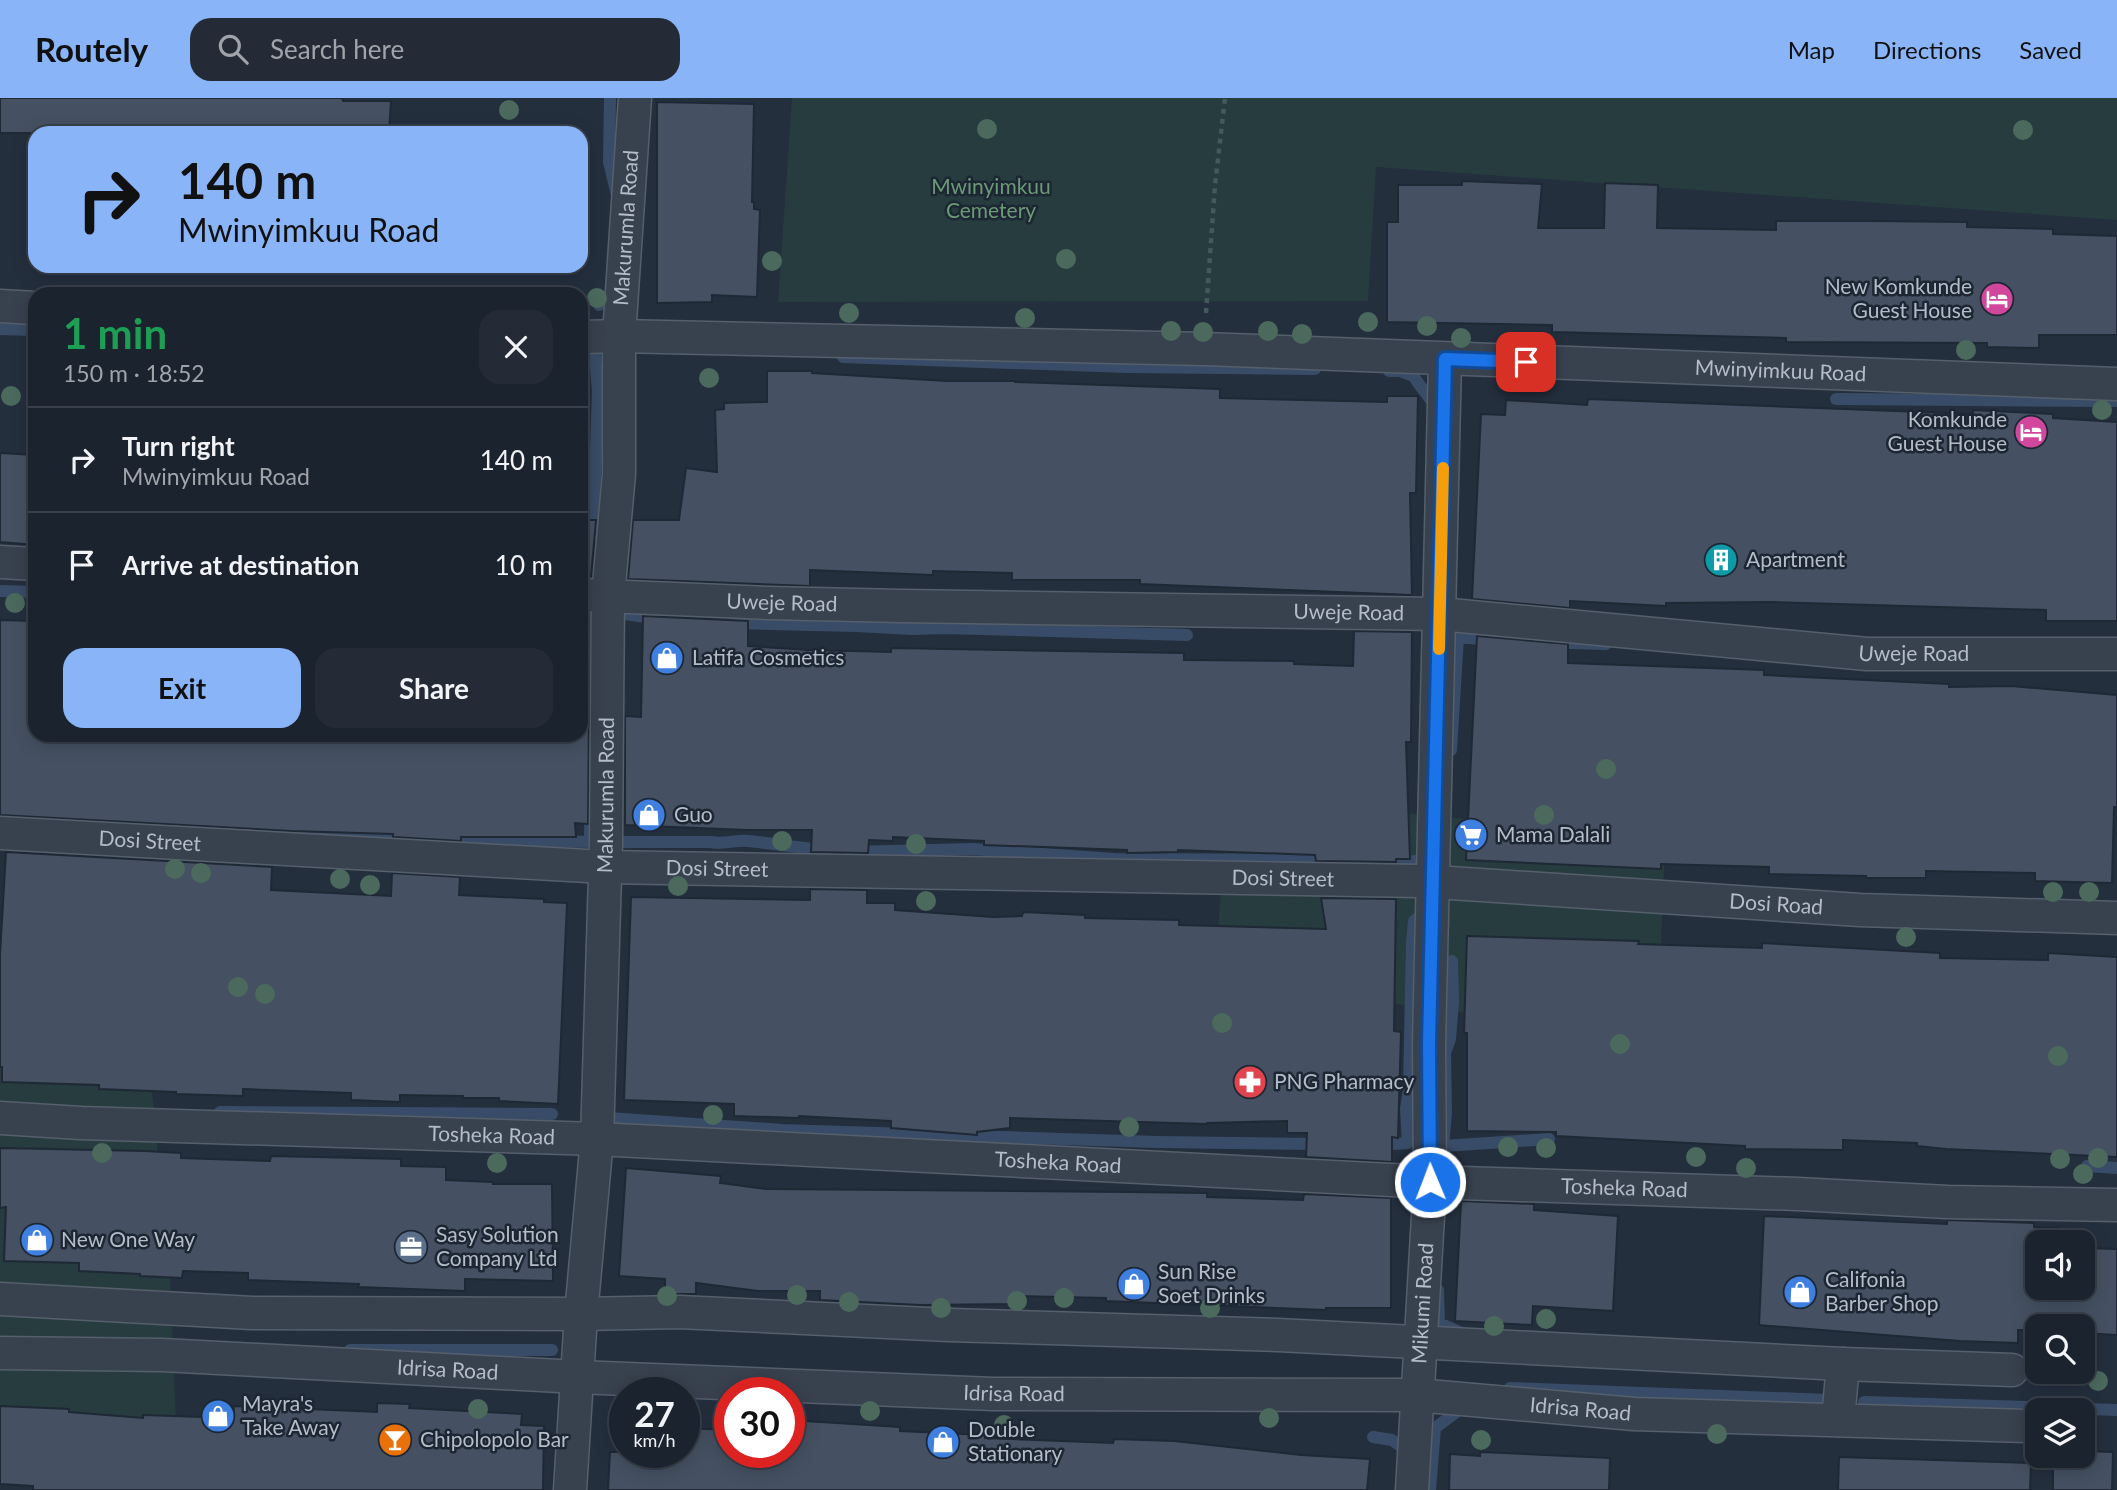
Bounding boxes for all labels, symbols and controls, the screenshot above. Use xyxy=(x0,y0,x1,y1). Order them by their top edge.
search box xyxy=(190,18,680,81)
text: Routely xyxy=(35,29,148,69)
icon: search xyxy=(214,30,252,68)
text: Search here xyxy=(270,33,404,65)
text: Map xyxy=(1788,35,1835,64)
text: Directions xyxy=(1873,35,1981,64)
text: Saved xyxy=(2019,35,2082,64)
street label: Makurumla Road xyxy=(607,149,642,307)
text: 140 m xyxy=(178,151,316,209)
icon: right xyxy=(63,154,154,245)
park label: Mwinyimkuu Cemetery xyxy=(931,173,1051,222)
text: Mwinyimkuu Road xyxy=(178,210,439,249)
place label: New Komkunde Guest House xyxy=(1825,273,1972,322)
hotel icon: New Komkunde Guest House xyxy=(1978,280,2016,318)
text: 1 min xyxy=(63,308,167,358)
button: close xyxy=(479,310,553,384)
pin xyxy=(1496,332,1556,392)
icon: arrive xyxy=(1507,343,1545,381)
street label: Mwinyimkuu Road xyxy=(1694,354,1867,385)
text: 150 m · 18:52 xyxy=(63,359,205,387)
place label: Komkunde Guest House xyxy=(1888,406,2007,455)
hotel icon: Komkunde Guest House xyxy=(2012,413,2050,451)
text: Turn right xyxy=(122,430,235,462)
icon: right xyxy=(63,441,101,479)
text: 140 m xyxy=(480,444,553,476)
text: Mwinyimkuu Road xyxy=(122,462,310,490)
building icon: Apartment xyxy=(1702,541,1740,579)
icon: arrive xyxy=(63,546,101,584)
place label: Apartment xyxy=(1746,546,1845,571)
text: Arrive at destination xyxy=(122,549,359,581)
text: 10 m xyxy=(495,549,553,581)
street label: Uweje Road xyxy=(726,587,838,616)
street label: Uweje Road xyxy=(1293,598,1404,624)
shop icon: Latifa Cosmetics xyxy=(648,639,686,677)
street label: Uweje Road xyxy=(1857,639,1969,666)
place label: Latifa Cosmetics xyxy=(692,644,844,669)
button: Exit xyxy=(63,648,301,728)
button: Share xyxy=(315,648,553,728)
street label: Makurumla Road xyxy=(591,717,618,874)
shop icon: Guo xyxy=(630,796,668,834)
place label: Guo xyxy=(674,801,713,826)
supermarket icon: Mama Dalali xyxy=(1452,816,1490,854)
place label: Mama Dalali xyxy=(1496,821,1610,846)
street label: Dosi Street xyxy=(98,825,202,855)
street label: Dosi Street xyxy=(666,854,769,881)
street label: Dosi Street xyxy=(1231,864,1335,891)
street label: Dosi Road xyxy=(1729,887,1824,919)
pharmacy icon: PNG Pharmacy xyxy=(1231,1063,1269,1101)
place label: PNG Pharmacy xyxy=(1274,1068,1414,1093)
street label: Tosheka Road xyxy=(428,1120,555,1149)
position arrow xyxy=(1393,1145,1467,1219)
street label: Tosheka Road xyxy=(994,1146,1122,1177)
street label: Tosheka Road xyxy=(1561,1172,1688,1201)
shop icon: New One Way xyxy=(18,1221,56,1259)
place label: Sasy Solution Company Ltd xyxy=(436,1221,559,1270)
place label: New One Way xyxy=(61,1226,195,1251)
office icon: Sasy Solution Company Ltd xyxy=(392,1228,430,1266)
map controls xyxy=(2025,1230,2095,1468)
button: sound xyxy=(2025,1230,2095,1300)
street label: Mikumi Road xyxy=(1405,1242,1437,1364)
place label: Sun Rise Soet Drinks xyxy=(1158,1258,1265,1307)
shop icon: Sun Rise Soet Drinks xyxy=(1115,1265,1153,1303)
place label: Califonia Barber Shop xyxy=(1825,1266,1939,1315)
shop icon: Califonia Barber Shop xyxy=(1781,1273,1819,1311)
button: search xyxy=(2025,1314,2095,1384)
street label: Idrisa Road xyxy=(396,1353,499,1384)
speed limit sign: 30 xyxy=(714,1377,805,1468)
street label: Idrisa Road xyxy=(963,1379,1065,1405)
place label: Mayra's Take Away xyxy=(242,1390,339,1439)
street label: Idrisa Road xyxy=(1529,1391,1632,1425)
text: 27 xyxy=(634,1392,675,1434)
shop icon: Mayra's Take Away xyxy=(199,1397,237,1435)
button: layers xyxy=(2025,1398,2095,1468)
place label: Double Stationary xyxy=(968,1416,1062,1465)
bar icon: Chipolopolo Bar xyxy=(376,1421,414,1459)
shop icon: Double Stationary xyxy=(924,1423,962,1461)
place label: Chipolopolo Bar xyxy=(420,1426,569,1451)
text: km/h xyxy=(633,1429,676,1451)

